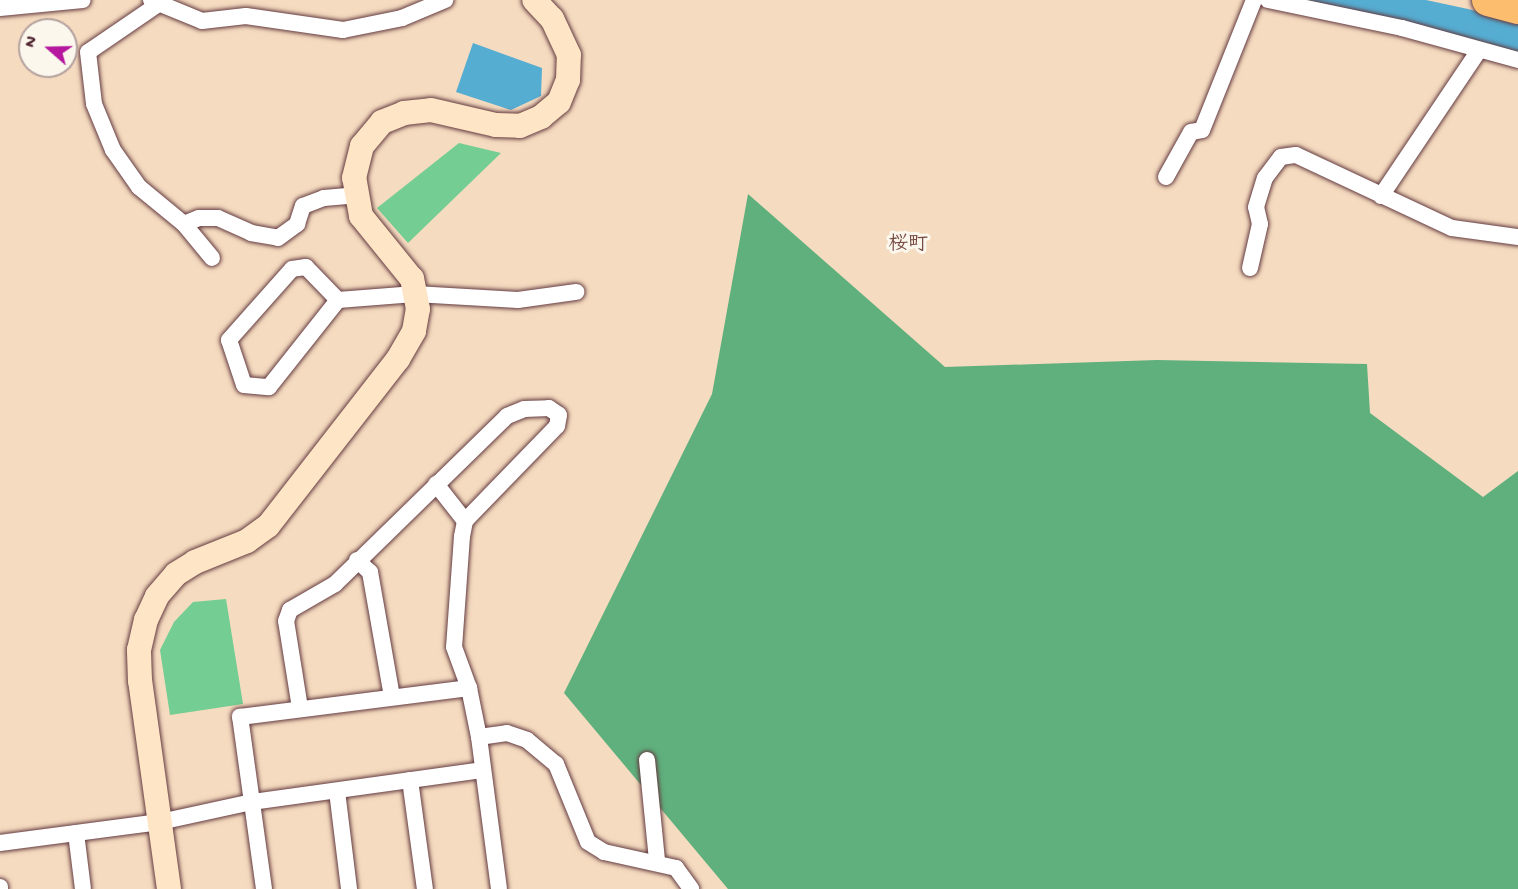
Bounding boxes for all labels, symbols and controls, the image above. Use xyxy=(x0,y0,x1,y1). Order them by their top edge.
north arrow xyxy=(18,18,78,78)
text: N xyxy=(22,34,43,51)
district label: 桜町 xyxy=(888,233,928,257)

